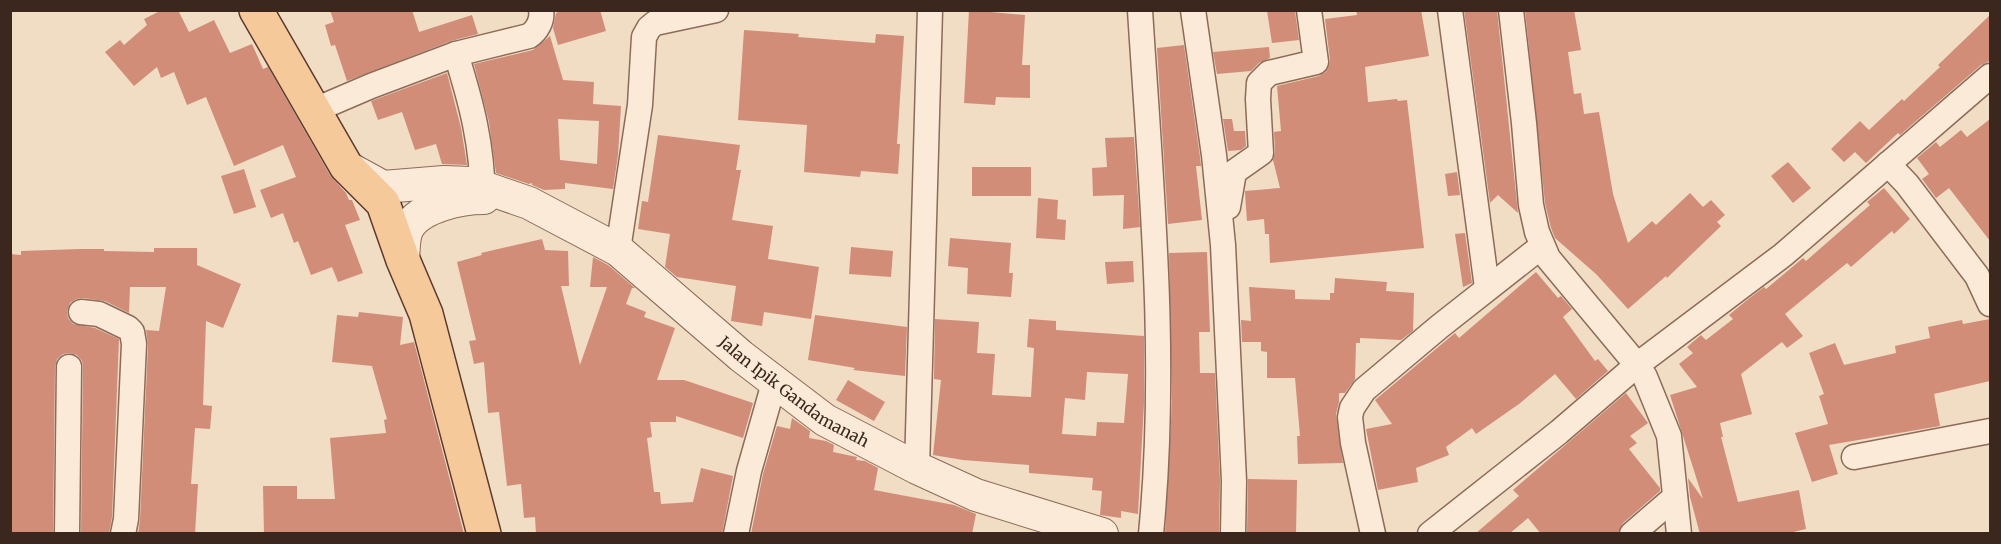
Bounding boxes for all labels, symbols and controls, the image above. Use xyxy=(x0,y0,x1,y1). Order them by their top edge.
street label: Jalan Ipik Gandamanah xyxy=(714,331,873,451)

